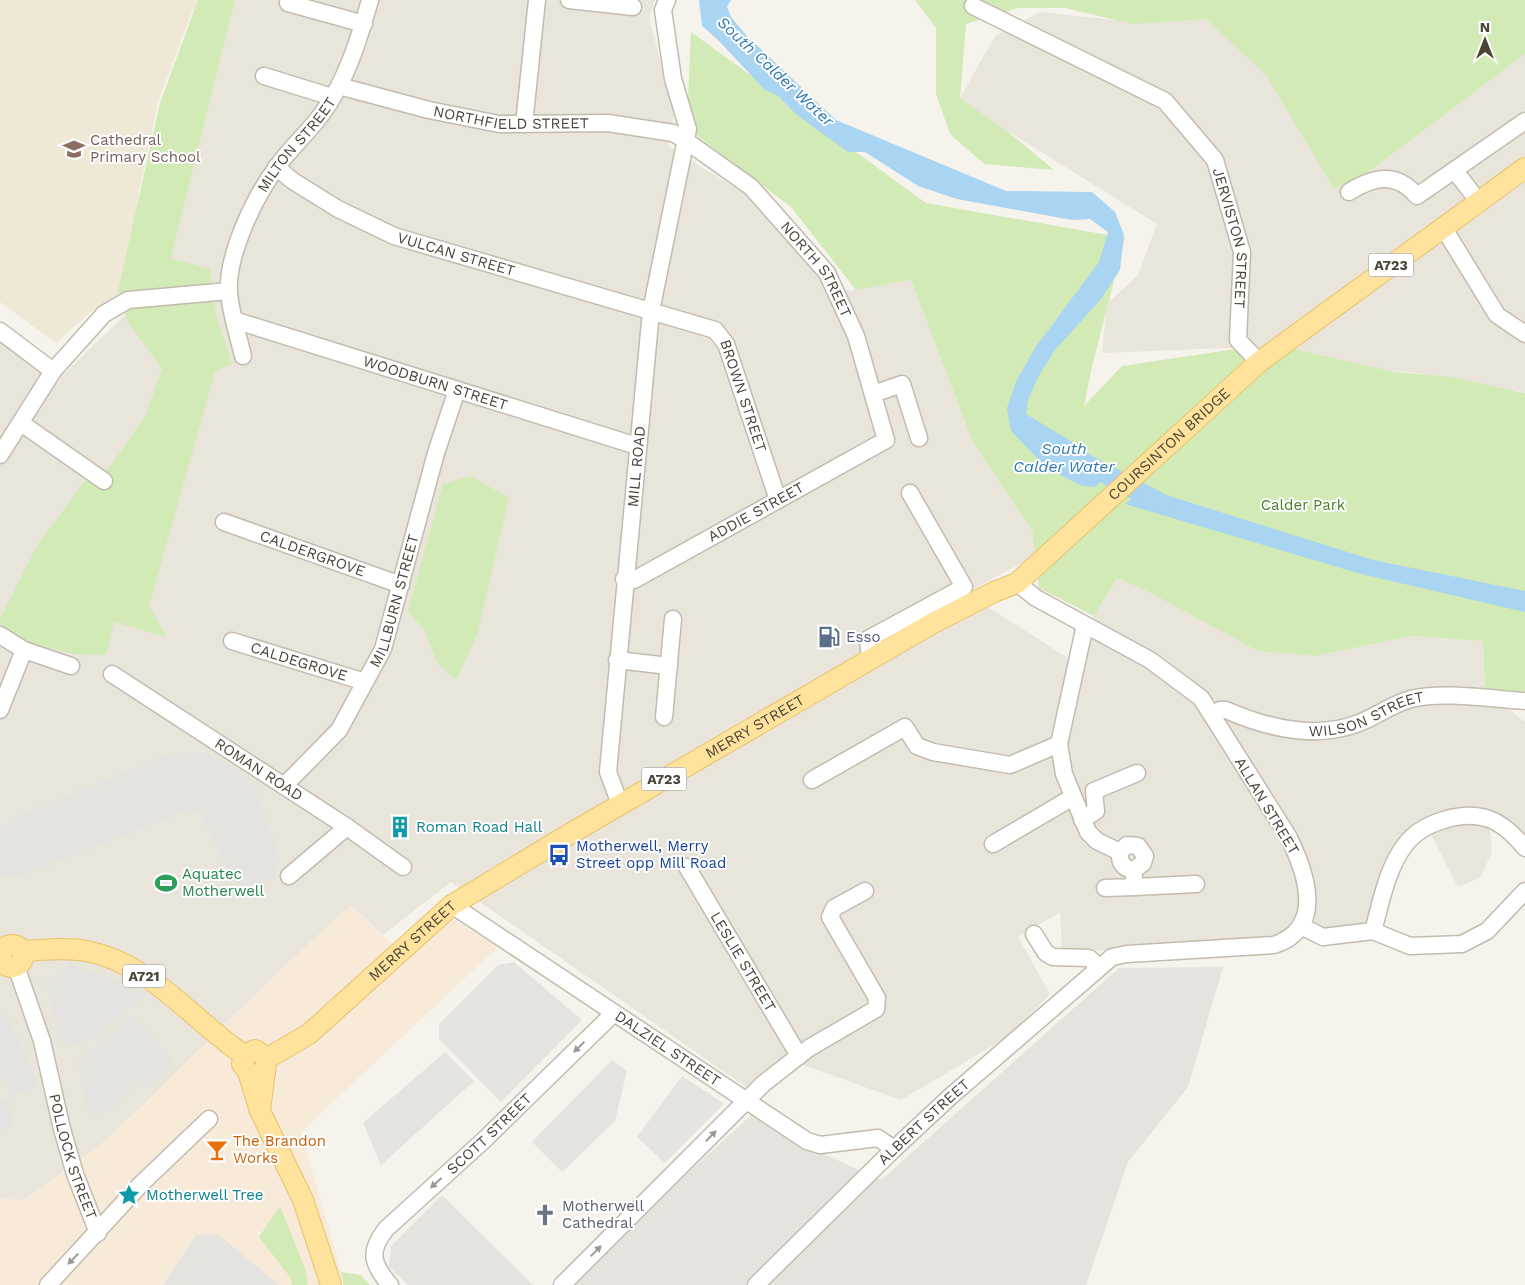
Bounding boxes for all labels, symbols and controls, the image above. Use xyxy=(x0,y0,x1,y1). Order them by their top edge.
water label: South Calder Water xyxy=(714,13,838,131)
north arrow xyxy=(1460,15,1510,65)
text: N xyxy=(1480,19,1490,35)
street label: MILTON STREET xyxy=(254,94,340,196)
street label: NORTHFIELD STREET xyxy=(432,102,589,133)
place label: Cathedral Primary School xyxy=(90,131,201,166)
school or university icon: Cathedral Primary School xyxy=(61,136,87,162)
street label: JERVISTON STREET xyxy=(1209,166,1251,309)
street label: NORTH STREET xyxy=(777,218,855,320)
street label: VULCAN STREET xyxy=(395,228,517,280)
road number: A723 xyxy=(1368,254,1414,276)
street label: BROWN STREET xyxy=(716,337,770,454)
street label: WOODBURN STREET xyxy=(361,352,510,414)
street label: COURSINTON BRIDGE xyxy=(1104,384,1234,504)
street label: MILL ROAD xyxy=(624,425,649,508)
water label: South Calder Water xyxy=(1013,439,1115,476)
street label: ADDIE STREET xyxy=(705,478,807,546)
park label: Calder Park xyxy=(1261,496,1346,514)
street label: CALDERGROVE xyxy=(257,527,368,581)
street label: MILLBURN STREET xyxy=(366,532,423,671)
fuel station icon: Esso xyxy=(816,624,842,650)
place label: Esso xyxy=(846,628,880,646)
street label: CALDEGROVE xyxy=(248,638,350,685)
street label: WILSON STREET xyxy=(1309,688,1425,740)
street label: MERRY STREET xyxy=(702,691,808,762)
street label: ROMAN ROAD xyxy=(211,734,306,805)
street label: ALLAN STREET xyxy=(1231,754,1303,858)
road number: A723 xyxy=(642,768,686,791)
building icon: Roman Road Hall xyxy=(387,814,413,840)
place label: Roman Road Hall xyxy=(416,818,543,836)
place label: Motherwell, Merry Street opp Mill Road xyxy=(576,837,726,872)
bus stop icon: Motherwell, Merry Street opp Mill Road xyxy=(546,842,572,868)
place label: Aquatec Motherwell xyxy=(182,865,264,900)
sports icon: Aquatec Motherwell xyxy=(153,870,179,896)
street label: MERRY STREET xyxy=(365,897,460,985)
street label: LESLIE STREET xyxy=(707,909,780,1015)
road number: A721 xyxy=(123,964,165,988)
street label: DALZIEL STREET xyxy=(611,1007,724,1090)
one-way arrow xyxy=(573,1041,585,1053)
street label: ALBERT STREET xyxy=(874,1075,973,1169)
street label: SCOTT STREET xyxy=(443,1089,535,1178)
street label: POLLOCK STREET xyxy=(45,1092,101,1222)
one-way arrow xyxy=(705,1130,717,1142)
place label: The Brandon Works xyxy=(233,1132,326,1167)
bar icon: The Brandon Works xyxy=(204,1137,230,1163)
one-way arrow xyxy=(430,1177,442,1188)
place icon: Motherwell Tree xyxy=(116,1182,142,1208)
place label: Motherwell Tree xyxy=(146,1186,263,1204)
place label: Motherwell Cathedral xyxy=(562,1197,644,1232)
church icon: Motherwell Cathedral xyxy=(532,1202,558,1228)
one-way arrow xyxy=(590,1245,602,1257)
one-way arrow xyxy=(67,1253,79,1265)

